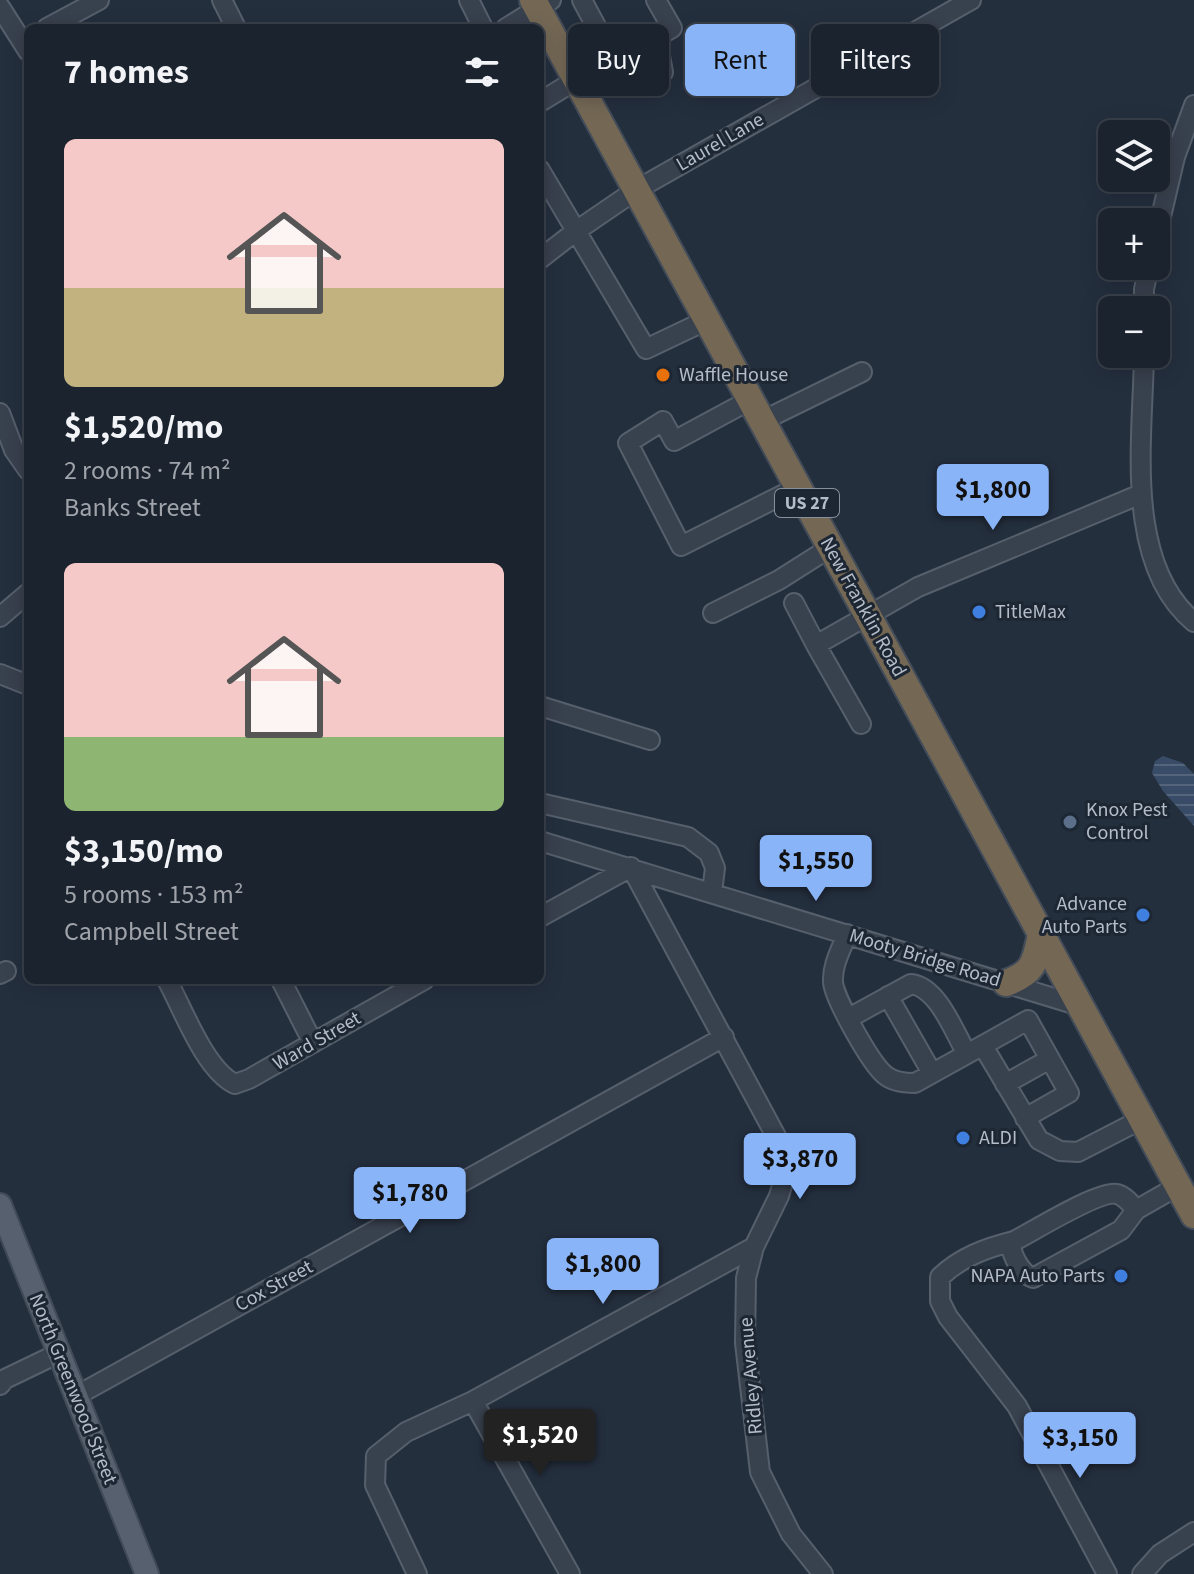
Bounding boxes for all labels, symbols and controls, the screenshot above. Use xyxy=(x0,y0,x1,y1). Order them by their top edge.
chip: Buy xyxy=(568,24,669,96)
chip: Rent xyxy=(685,24,795,96)
chip: Filters xyxy=(811,24,939,96)
text: 7 homes xyxy=(64,48,189,97)
icon: filters xyxy=(460,50,504,94)
street label: Laurel Lane xyxy=(671,106,769,178)
map controls xyxy=(1098,120,1170,368)
button: layers xyxy=(1098,120,1170,192)
icon: home xyxy=(212,191,356,335)
button: + xyxy=(1098,208,1170,280)
button: − xyxy=(1098,296,1170,368)
place label: Waffle House xyxy=(679,361,788,389)
marker: Waffle House xyxy=(654,366,672,384)
text: $1,520/mo xyxy=(64,403,224,452)
text: 2 rooms · 74 m² xyxy=(64,452,231,489)
pin: $1,800 xyxy=(928,464,1058,532)
text: $1,800 xyxy=(955,471,1031,508)
text: Banks Street xyxy=(64,489,201,526)
road number: US 27 xyxy=(775,489,839,517)
street label: New Franklin Road xyxy=(813,532,913,682)
place label: TitleMax xyxy=(995,598,1066,626)
marker: TitleMax xyxy=(970,603,988,621)
icon: home xyxy=(212,615,356,759)
place label: Knox Pest Control xyxy=(1086,796,1168,847)
marker: Knox Pest Control xyxy=(1061,813,1079,831)
text: $3,150/mo xyxy=(64,827,224,876)
pin: $1,550 xyxy=(751,835,881,903)
text: $1,550 xyxy=(778,842,854,879)
text: 5 rooms · 153 m² xyxy=(64,876,243,913)
place label: Advance Auto Parts xyxy=(1042,890,1127,941)
marker: Advance Auto Parts xyxy=(1134,906,1152,924)
text: Campbell Street xyxy=(64,913,239,950)
street label: Mooty Bridge Road xyxy=(846,922,1004,994)
street label: Ward Street xyxy=(268,1004,366,1077)
place label: ALDI xyxy=(979,1124,1017,1152)
marker: ALDI xyxy=(954,1129,972,1147)
pin: $3,870 xyxy=(735,1133,865,1201)
text: $3,870 xyxy=(762,1140,838,1177)
pin: $1,780 xyxy=(345,1167,475,1235)
text: $1,780 xyxy=(372,1174,448,1211)
pin: $1,800 xyxy=(538,1238,668,1306)
text: $1,800 xyxy=(565,1245,641,1282)
street label: Cox Street xyxy=(230,1253,318,1319)
place label: NAPA Auto Parts xyxy=(971,1262,1105,1290)
marker: NAPA Auto Parts xyxy=(1112,1267,1130,1285)
street label: North Greenwood Street xyxy=(22,1289,124,1489)
street label: Ridley Avenue xyxy=(732,1316,770,1436)
pin: $1,520 xyxy=(475,1409,605,1477)
pin: $3,150 xyxy=(1015,1412,1145,1480)
text: $1,520 xyxy=(502,1416,578,1453)
text: $3,150 xyxy=(1042,1419,1118,1456)

